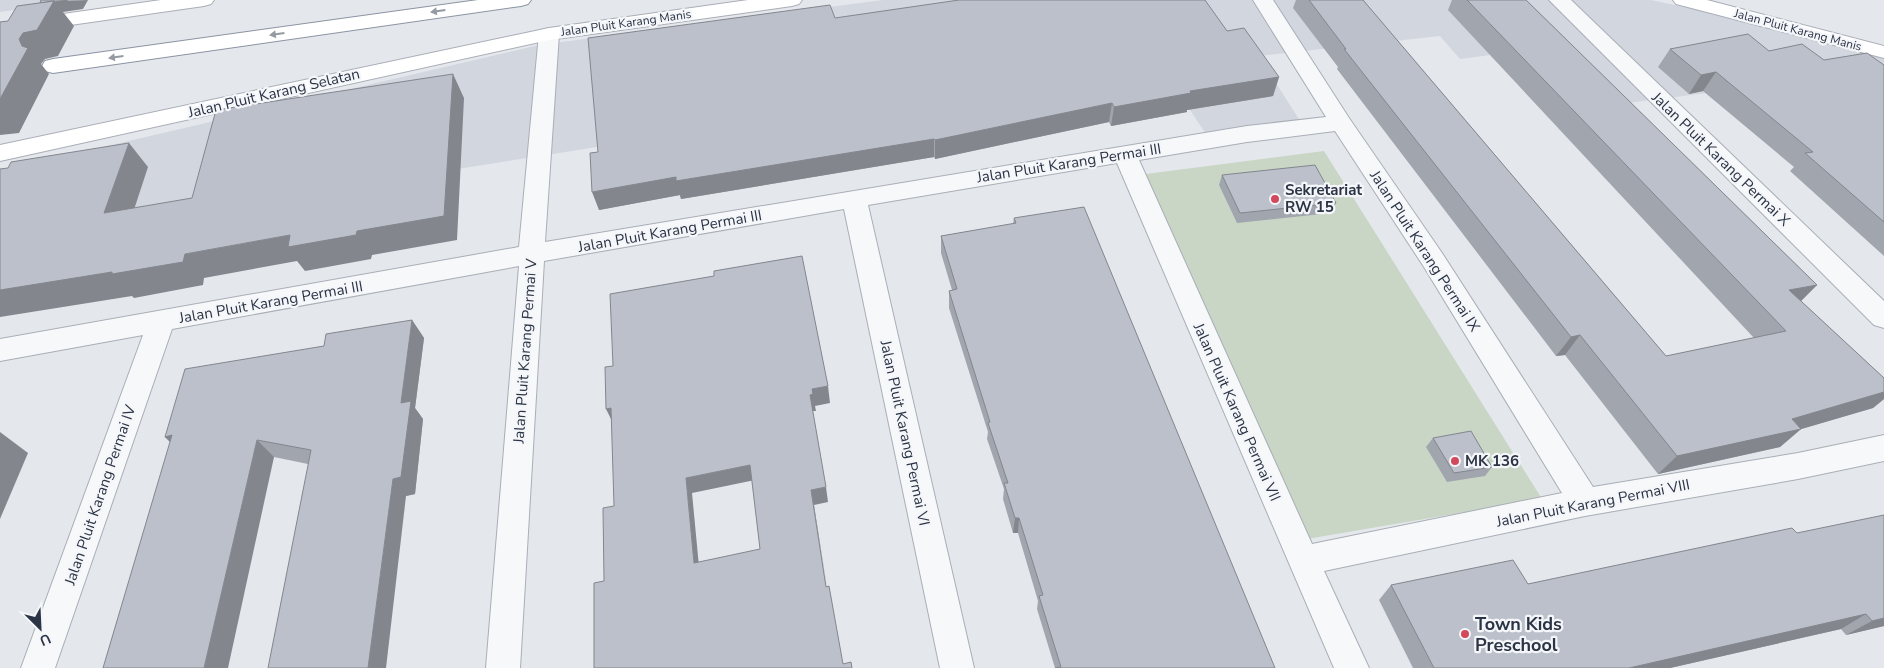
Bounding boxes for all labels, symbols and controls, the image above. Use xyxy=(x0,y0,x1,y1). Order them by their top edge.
street label: Jalan Pluit Karang Manis xyxy=(1732,5,1864,55)
street label: Jalan Pluit Karang Manis xyxy=(559,6,692,40)
one-way arrow xyxy=(430,7,446,15)
one-way arrow xyxy=(269,30,285,38)
one-way arrow xyxy=(108,53,124,61)
street label: Jalan Pluit Karang Selatan xyxy=(185,64,362,123)
street label: Jalan Pluit Karang Permai X xyxy=(1647,87,1795,230)
street label: Jalan Pluit Karang Permai III xyxy=(974,139,1163,188)
street label: Jalan Pluit Karang Permai IX xyxy=(1365,166,1485,336)
place label: Sekretariat RW 15 xyxy=(1285,180,1362,217)
marker: Sekretariat RW 15 xyxy=(1269,193,1281,205)
street label: Jalan Pluit Karang Permai III xyxy=(575,205,764,257)
street label: Jalan Pluit Karang Permai V xyxy=(508,257,541,445)
street label: Jalan Pluit Karang Permai III xyxy=(176,276,365,328)
street label: Jalan Pluit Karang Permai VII xyxy=(1188,319,1285,504)
street label: Jalan Pluit Karang Permai VI xyxy=(875,337,934,528)
street label: Jalan Pluit Karang Permai IV xyxy=(59,402,140,589)
place label: MK 136 xyxy=(1465,451,1519,471)
marker: MK 136 xyxy=(1449,455,1461,467)
street label: Jalan Pluit Karang Permai VIII xyxy=(1494,474,1691,532)
north arrow xyxy=(15,603,65,653)
place label: Town Kids Preschool xyxy=(1475,612,1562,657)
marker: Town Kids Preschool xyxy=(1459,628,1471,640)
text: U xyxy=(36,629,54,650)

